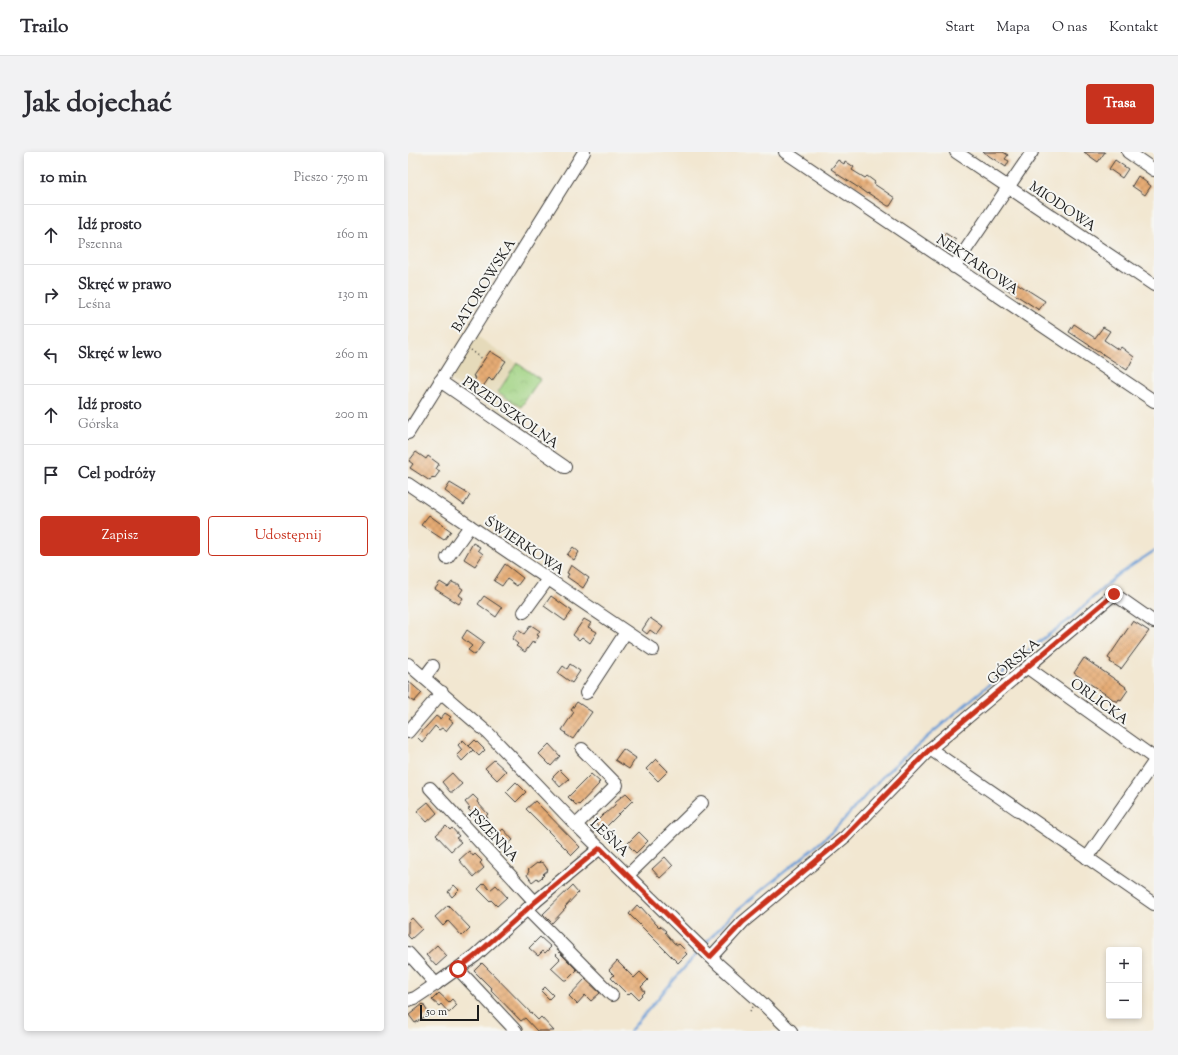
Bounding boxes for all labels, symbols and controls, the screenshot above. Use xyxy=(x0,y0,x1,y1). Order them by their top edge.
text: Trailo xyxy=(20,14,68,41)
text: Start xyxy=(945,18,975,38)
text: Mapa xyxy=(997,18,1030,38)
text: O nas xyxy=(1052,18,1087,38)
text: Kontakt xyxy=(1109,18,1158,38)
text: Jak dojechać xyxy=(24,84,172,124)
button: Trasa xyxy=(1086,84,1154,124)
text: 10 min xyxy=(40,166,87,190)
text: Pieszo · 750 m xyxy=(294,169,368,187)
street label: MIODOWA xyxy=(1024,178,1100,238)
text: Idź prosto xyxy=(78,215,142,236)
icon: ahead xyxy=(40,224,62,246)
text: 160 m xyxy=(337,226,368,244)
street label: NEKTAROWA xyxy=(932,231,1023,301)
street label: BATOROWSKA xyxy=(448,235,522,337)
text: Pszenna xyxy=(78,236,123,254)
text: Skręć w prawo xyxy=(78,275,172,296)
icon: right xyxy=(40,284,62,306)
text: 130 m xyxy=(338,286,368,304)
text: Leśna xyxy=(78,296,111,314)
icon: left xyxy=(40,344,62,366)
text: Skręć w lewo xyxy=(78,344,162,365)
text: 260 m xyxy=(335,346,368,364)
street label: PRZEDSZKOLNA xyxy=(457,373,563,455)
text: Idź prosto xyxy=(78,395,142,416)
icon: ahead xyxy=(40,404,62,426)
text: 200 m xyxy=(335,406,368,424)
text: Górska xyxy=(78,416,119,434)
icon: arrive xyxy=(40,464,62,486)
text: Cel podróży xyxy=(78,464,156,485)
street label: ŚWIERKOWA xyxy=(480,512,569,581)
button: Zapisz xyxy=(40,516,200,556)
button: Udostępnij xyxy=(208,516,368,556)
route end xyxy=(1105,585,1123,603)
street label: GÓRSKA xyxy=(984,634,1045,690)
street label: ORLICKA xyxy=(1066,675,1133,731)
street label: PSZENNA xyxy=(463,805,523,868)
street label: LEŚNA xyxy=(585,815,633,863)
map controls xyxy=(1106,947,1142,1019)
button: + xyxy=(1106,947,1142,983)
route start xyxy=(449,960,467,978)
button: − xyxy=(1106,983,1142,1019)
scale bar xyxy=(420,1003,479,1022)
text: 50 m xyxy=(426,1004,447,1020)

